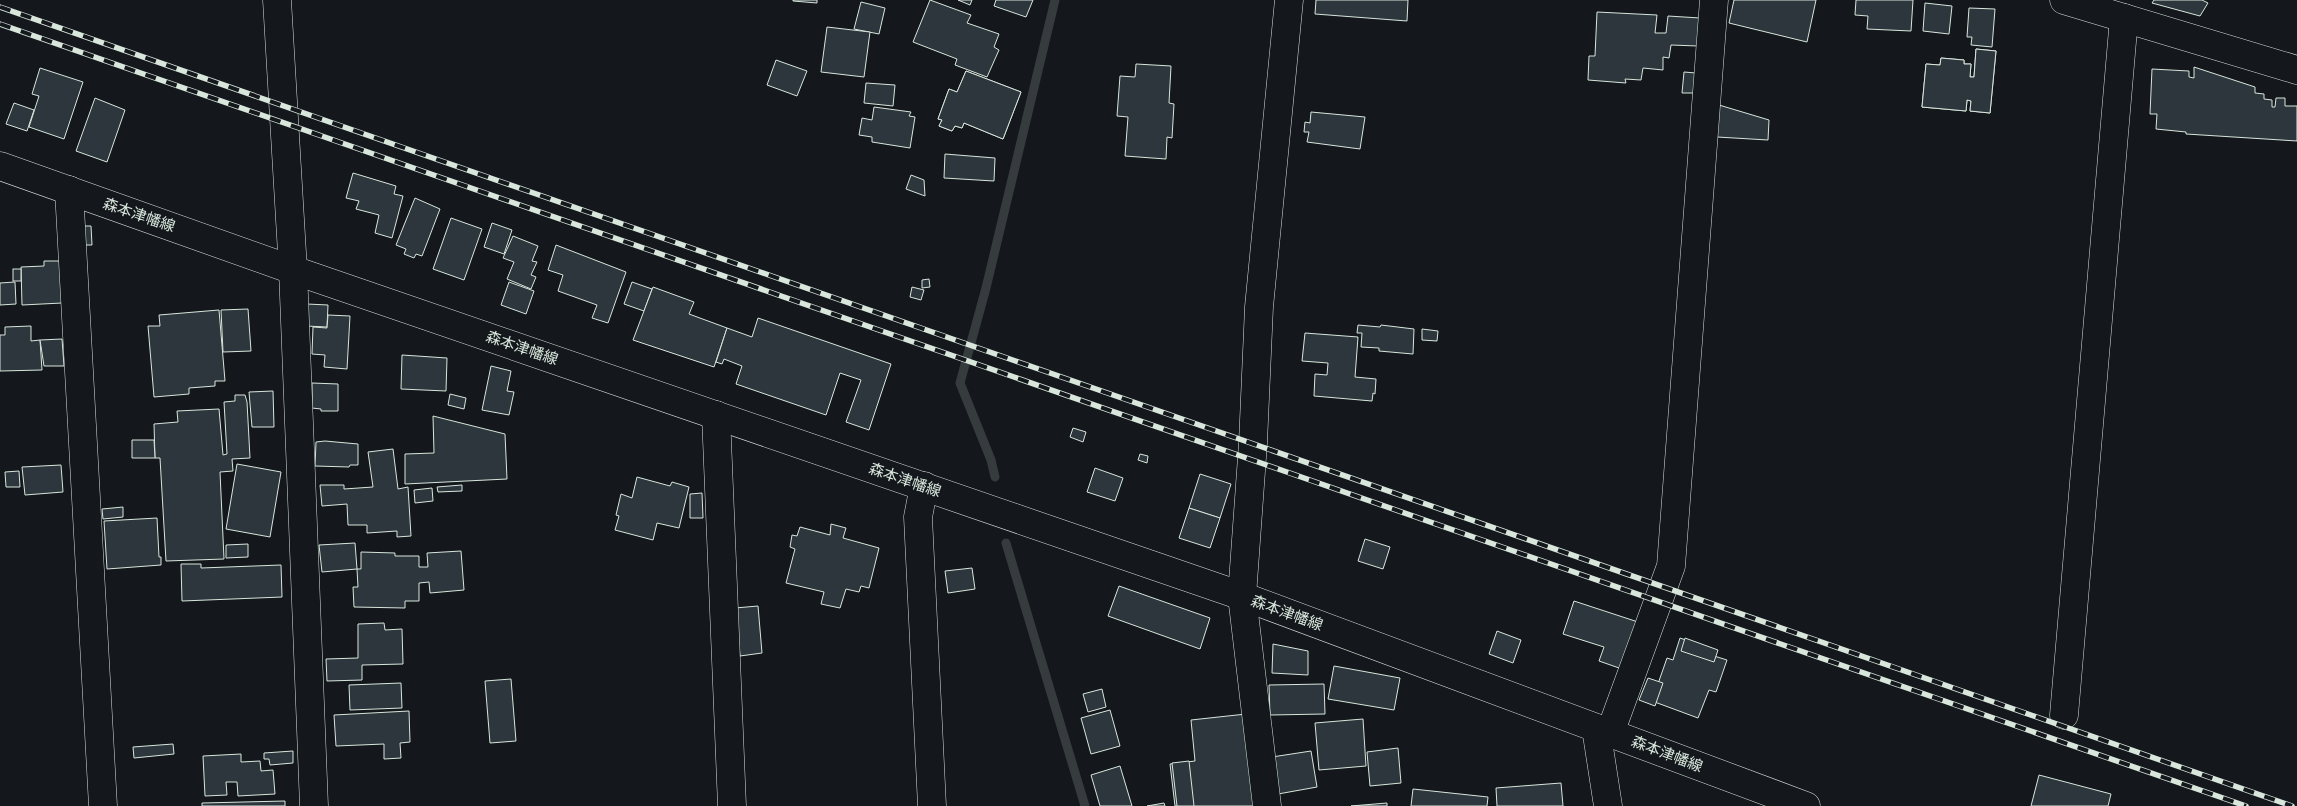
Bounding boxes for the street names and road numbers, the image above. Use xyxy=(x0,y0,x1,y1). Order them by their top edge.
street label: 森本津幡線 xyxy=(101,194,177,236)
street label: 森本津幡線 xyxy=(484,327,560,369)
street label: 森本津幡線 xyxy=(867,459,943,501)
street label: 森本津幡線 xyxy=(1249,592,1325,634)
street label: 森本津幡線 xyxy=(1629,732,1705,776)

